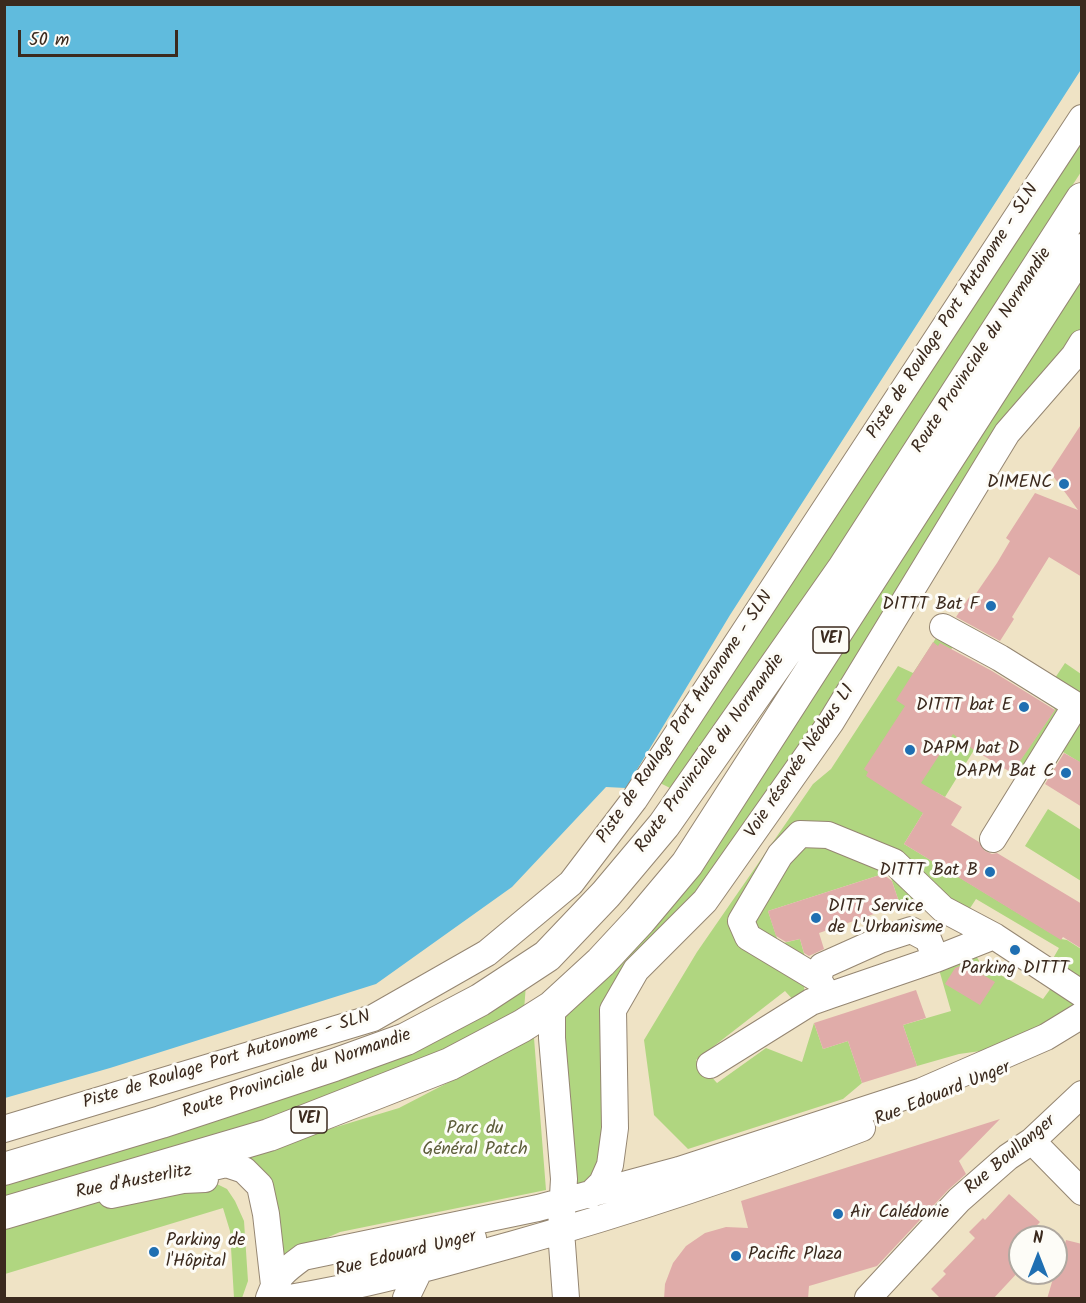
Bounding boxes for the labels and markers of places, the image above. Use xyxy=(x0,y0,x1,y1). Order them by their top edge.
place label: DIMENC xyxy=(987,473,1052,495)
marker: DIMENC xyxy=(1057,477,1071,491)
place label: DITTT Bat F xyxy=(882,595,979,617)
marker: DITTT Bat F xyxy=(984,599,998,613)
place label: DITTT bat E xyxy=(916,696,1012,718)
marker: DITTT bat E xyxy=(1017,700,1031,714)
place label: DAPM bat D xyxy=(922,739,1019,761)
marker: DAPM bat D xyxy=(903,743,917,757)
place label: DAPM Bat C xyxy=(955,762,1054,784)
marker: DAPM Bat C xyxy=(1059,766,1073,780)
place label: DITTT Bat B xyxy=(879,861,978,883)
marker: DITTT Bat B xyxy=(983,865,997,879)
place label: DITT Service de L'Urbanisme xyxy=(828,897,943,940)
marker: DITT Service de L'Urbanisme xyxy=(809,911,823,925)
marker: Parking DITTT xyxy=(1008,943,1022,957)
place label: Parking DITTT xyxy=(961,959,1069,981)
place label: Air Calédonie xyxy=(850,1203,949,1225)
marker: Air Calédonie xyxy=(831,1207,845,1221)
place label: Parking de l'Hôpital xyxy=(166,1231,245,1274)
marker: Parking de l'Hôpital xyxy=(147,1245,161,1259)
place label: Pacific Plaza xyxy=(748,1245,842,1267)
marker: Pacific Plaza xyxy=(729,1249,743,1263)

